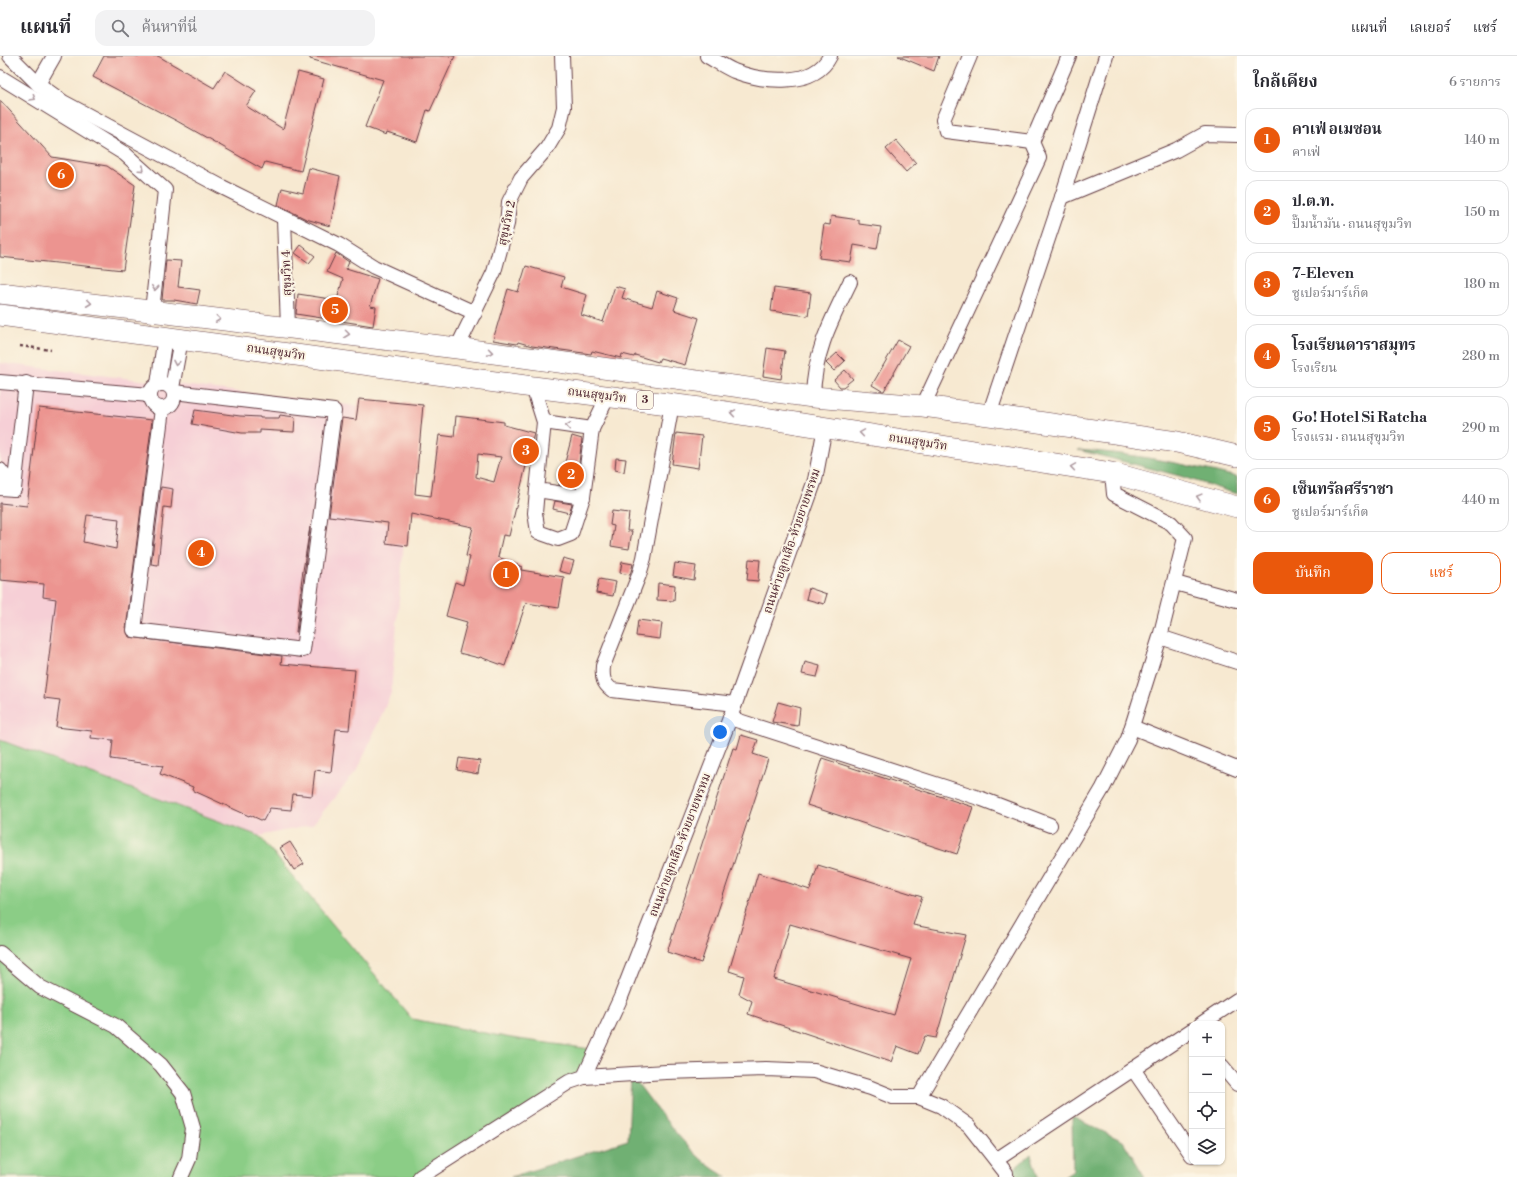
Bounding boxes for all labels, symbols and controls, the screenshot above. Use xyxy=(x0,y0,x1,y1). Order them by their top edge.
search box xyxy=(95,10,375,46)
text: แผนที่ xyxy=(20,15,71,39)
icon: search xyxy=(109,17,131,39)
text: ค้นหาที่นี่ xyxy=(141,18,197,37)
text: แผนที่ xyxy=(1351,19,1387,37)
text: เลเยอร์ xyxy=(1409,19,1451,37)
text: แชร์ xyxy=(1473,19,1497,37)
text: ใกล้เคียง xyxy=(1253,71,1318,93)
text: 6 รายการ xyxy=(1449,74,1501,90)
one-way arrow xyxy=(29,94,36,101)
text: คาเฟ่ อเมซอน xyxy=(1292,120,1382,139)
text: 1 xyxy=(1264,132,1270,148)
text: 140 m xyxy=(1464,132,1500,148)
text: คาเฟ่ xyxy=(1292,144,1320,160)
pin: 6 xyxy=(48,160,74,190)
one-way arrow xyxy=(137,164,144,171)
text: ป.ต.ท. xyxy=(1292,192,1334,211)
street label: สุขุมวิท 2 xyxy=(495,199,519,247)
text: 2 xyxy=(1263,204,1271,220)
text: 150 m xyxy=(1465,204,1500,220)
text: ปั๊มน้ำมัน · ถนนสุขุมวิท xyxy=(1292,216,1412,232)
street label: สุขุมวิท 4 xyxy=(279,250,295,296)
text: 7-Eleven xyxy=(1292,264,1354,283)
text: 3 xyxy=(1263,276,1271,292)
text: 180 m xyxy=(1464,276,1500,292)
one-way arrow xyxy=(151,285,160,291)
text: ซูเปอร์มาร์เก็ต xyxy=(1292,285,1369,301)
pin: 5 xyxy=(322,295,348,325)
one-way arrow xyxy=(86,299,92,308)
one-way arrow xyxy=(215,314,221,323)
one-way arrow xyxy=(344,329,351,338)
text: โรงเรียนดาราสมุทร xyxy=(1292,336,1416,355)
street label: ถนนสุขุมวิท xyxy=(246,340,306,364)
one-way arrow xyxy=(487,347,493,356)
text: 4 xyxy=(1263,348,1271,364)
text: 280 m xyxy=(1462,348,1500,364)
one-way arrow xyxy=(173,360,181,366)
text: โรงเรียน xyxy=(1292,360,1337,376)
street label: ถนนสุขุมวิท xyxy=(567,384,627,406)
road number: 3 xyxy=(637,391,653,409)
text: Go! Hotel Si Ratcha xyxy=(1292,408,1427,427)
one-way arrow xyxy=(730,409,736,417)
text: 5 xyxy=(1263,420,1271,436)
text: 290 m xyxy=(1462,420,1500,436)
one-way arrow xyxy=(565,422,571,431)
one-way arrow xyxy=(859,429,865,438)
text: โรงแรม · ถนนสุขุมวิท xyxy=(1292,429,1405,445)
street label: ถนนสุขุมวิท xyxy=(888,430,948,454)
pin: 3 xyxy=(513,436,539,466)
pin: 2 xyxy=(558,460,584,490)
one-way arrow xyxy=(1070,463,1076,472)
street label: ถนนค่ายลูกเสึอ-ห้วยยายพรหม xyxy=(760,466,824,616)
text: เซ็นทรัลศรีราชา xyxy=(1292,480,1394,499)
text: 6 xyxy=(1263,492,1271,508)
text: 440 m xyxy=(1462,492,1500,508)
one-way arrow xyxy=(1196,493,1203,502)
text: ซูเปอร์มาร์เก็ต xyxy=(1292,504,1369,520)
pin: 4 xyxy=(188,538,214,568)
button: บันทึก xyxy=(1253,552,1373,594)
button: แชร์ xyxy=(1381,552,1501,594)
pin: 1 xyxy=(493,559,519,589)
your location xyxy=(710,722,730,742)
street label: ถนนค่ายลูกเสึอ-ห้วยยายพรหม xyxy=(646,771,714,919)
map controls xyxy=(1189,1021,1225,1165)
button: + xyxy=(1189,1021,1225,1057)
button: − xyxy=(1189,1057,1225,1093)
button: locate xyxy=(1189,1093,1225,1129)
button: layers xyxy=(1189,1129,1225,1165)

